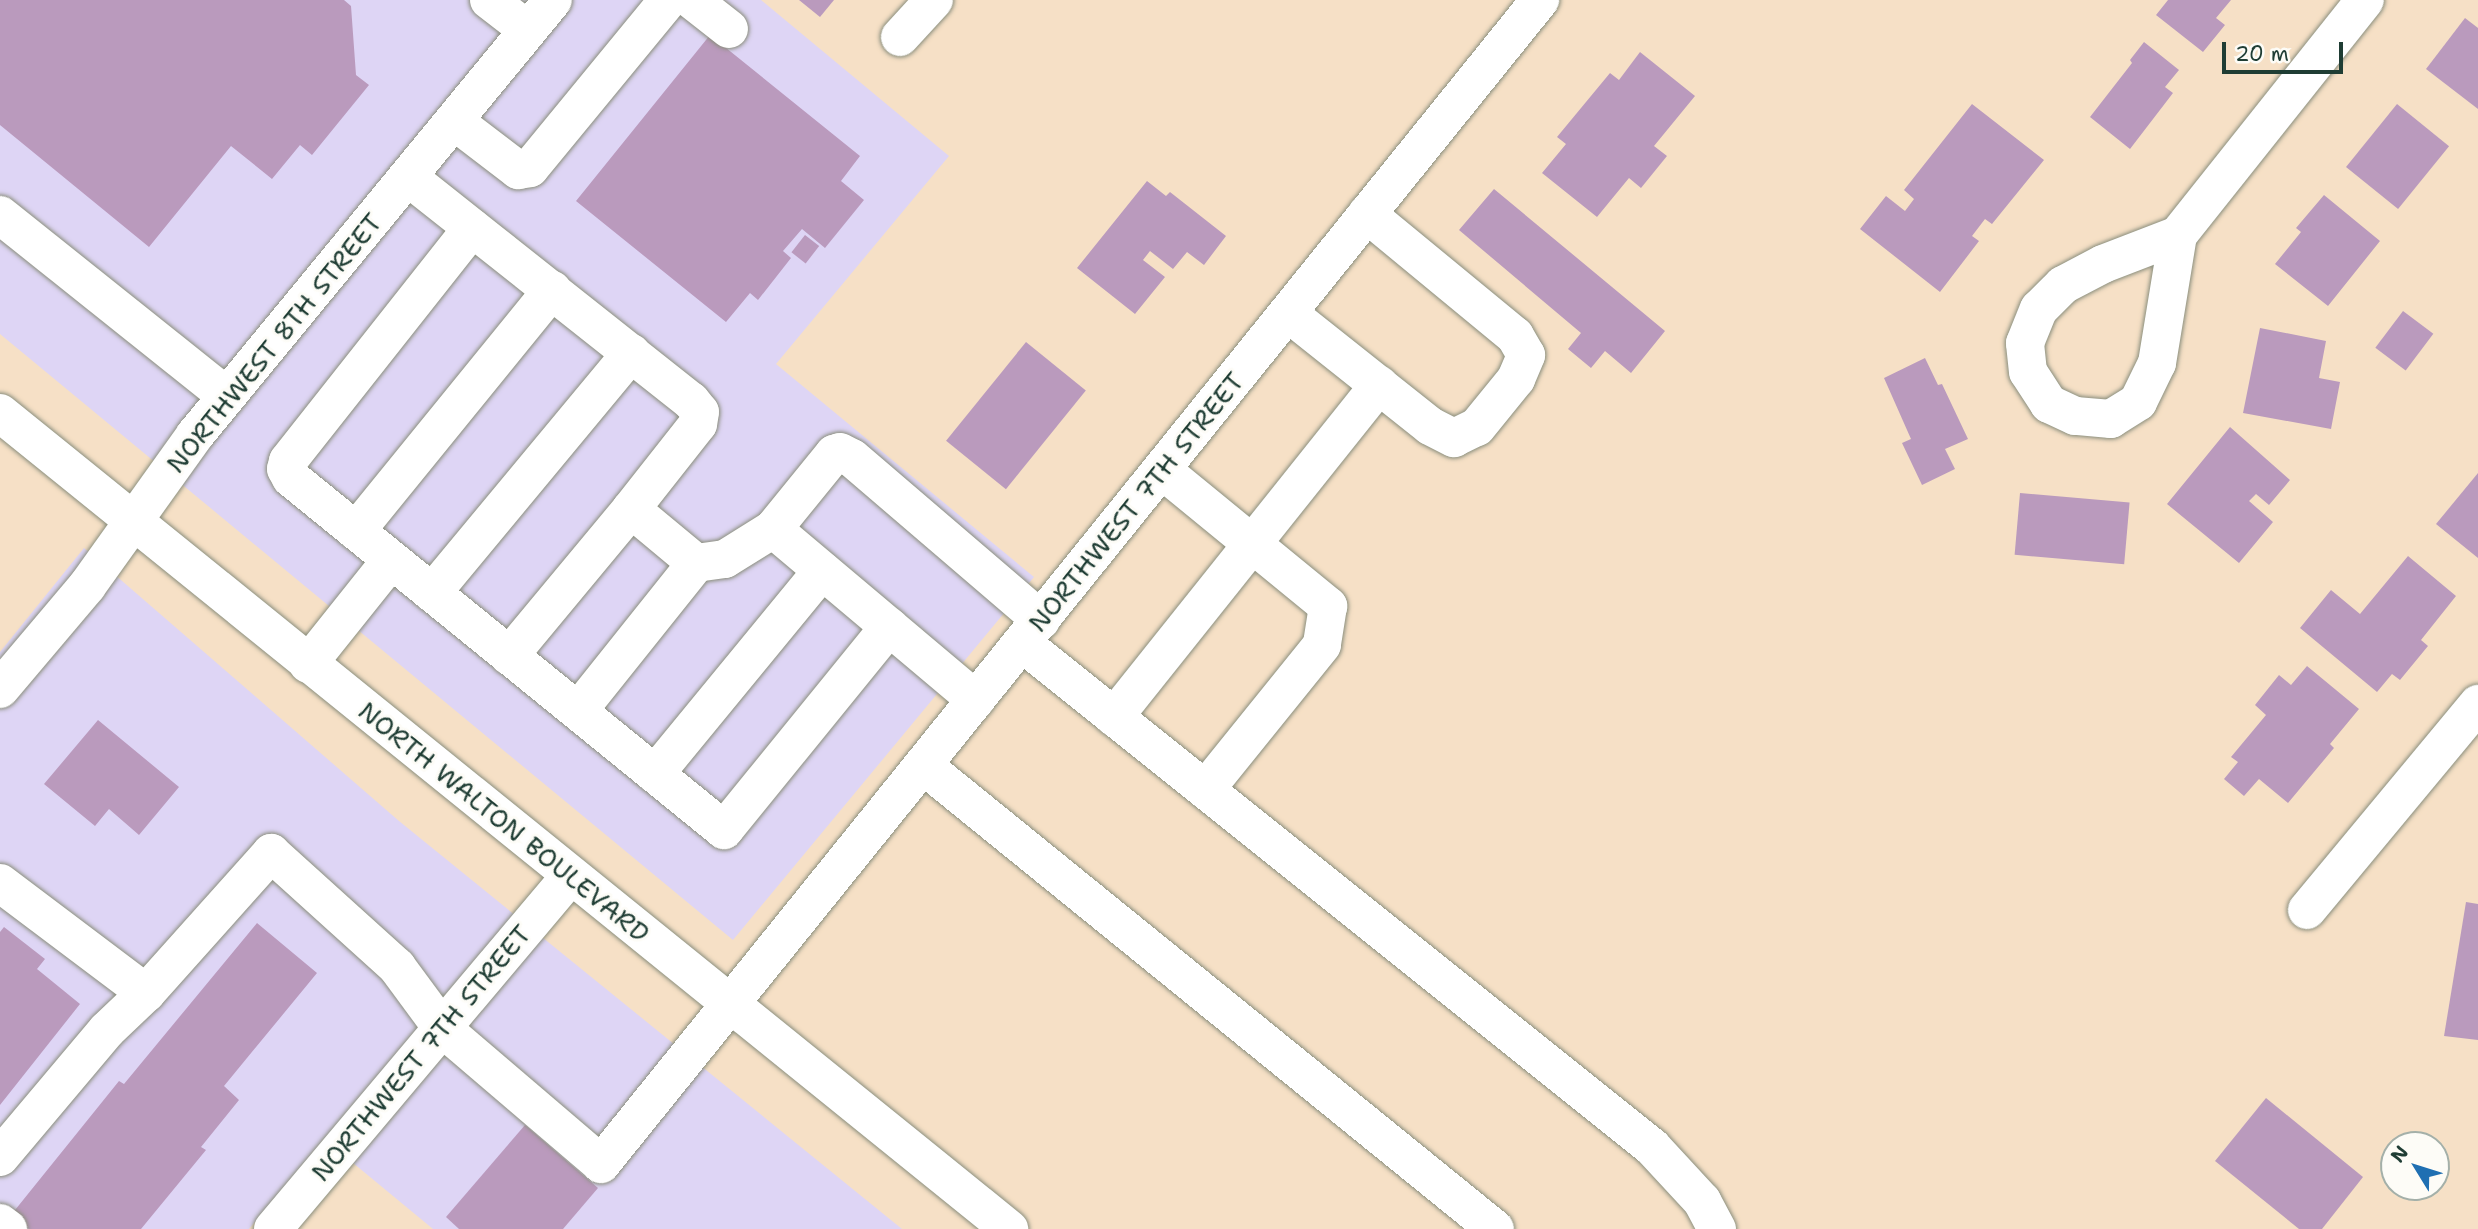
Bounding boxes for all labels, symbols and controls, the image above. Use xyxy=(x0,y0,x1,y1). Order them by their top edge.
scale bar xyxy=(2226,28,2347,72)
text: 20 m xyxy=(2235,40,2289,68)
street label: NORTHWEST 8TH STREET xyxy=(160,207,388,479)
street label: NORTHWEST 7TH STREET xyxy=(1022,366,1250,638)
street label: NORTH WALTON BOULEVARD xyxy=(352,695,656,949)
street label: NORTHWEST 7TH STREET xyxy=(305,918,537,1188)
north arrow xyxy=(2380,1131,2450,1201)
text: N xyxy=(2385,1140,2414,1168)

